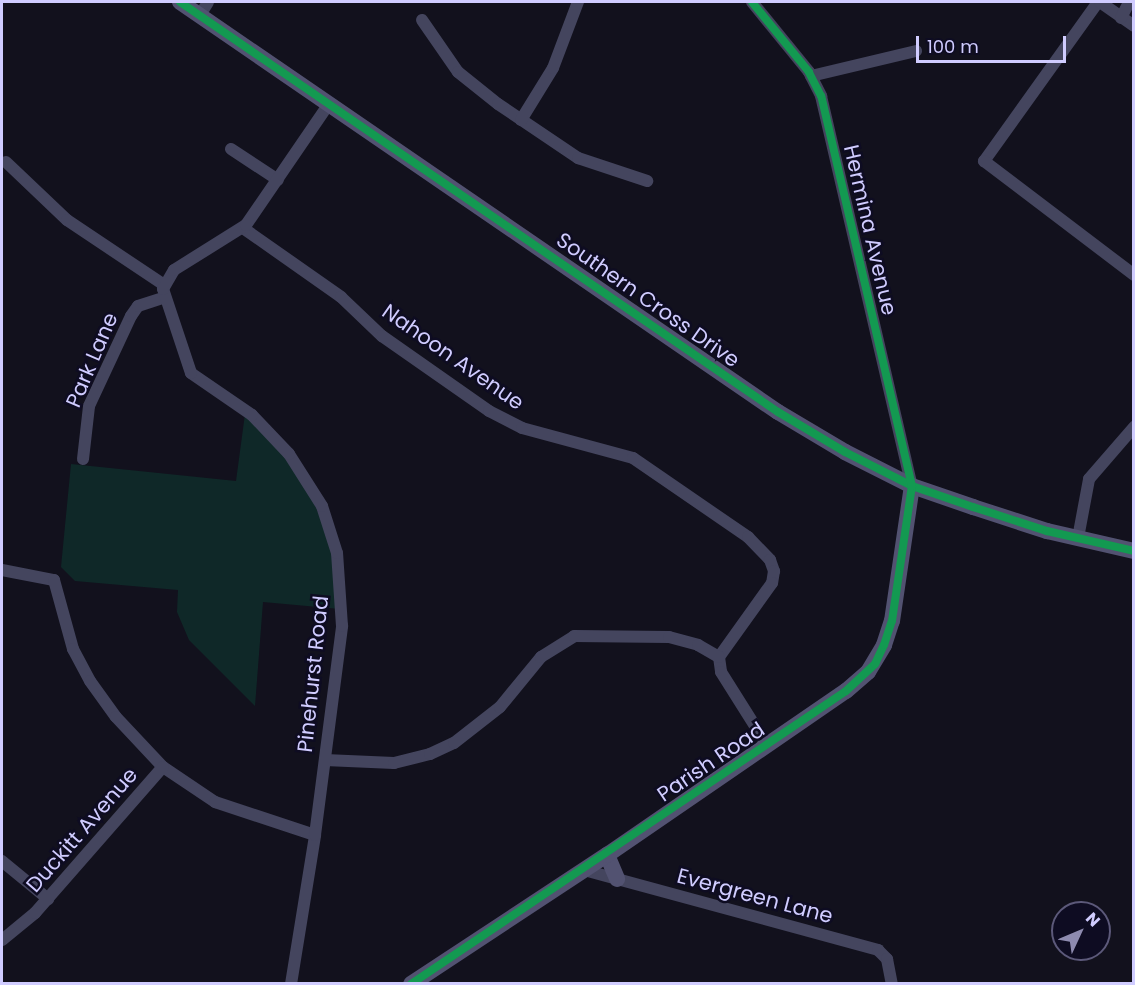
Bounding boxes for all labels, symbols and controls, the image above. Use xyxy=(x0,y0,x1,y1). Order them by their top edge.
scale bar xyxy=(919,24,1069,62)
text: 100 m xyxy=(927,34,979,59)
street label: Hermina Avenue xyxy=(838,142,902,318)
street label: Southern Cross Drive xyxy=(552,227,744,373)
street label: Nahoon Avenue xyxy=(377,299,529,415)
street label: Park Lane xyxy=(61,309,123,411)
street label: Pinehurst Road xyxy=(292,594,334,754)
street label: Parish Road xyxy=(653,717,769,807)
street label: Duckitt Avenue xyxy=(21,763,143,897)
street label: Evergreen Lane xyxy=(674,863,836,929)
north arrow xyxy=(1051,901,1111,961)
text: N xyxy=(1080,907,1105,932)

